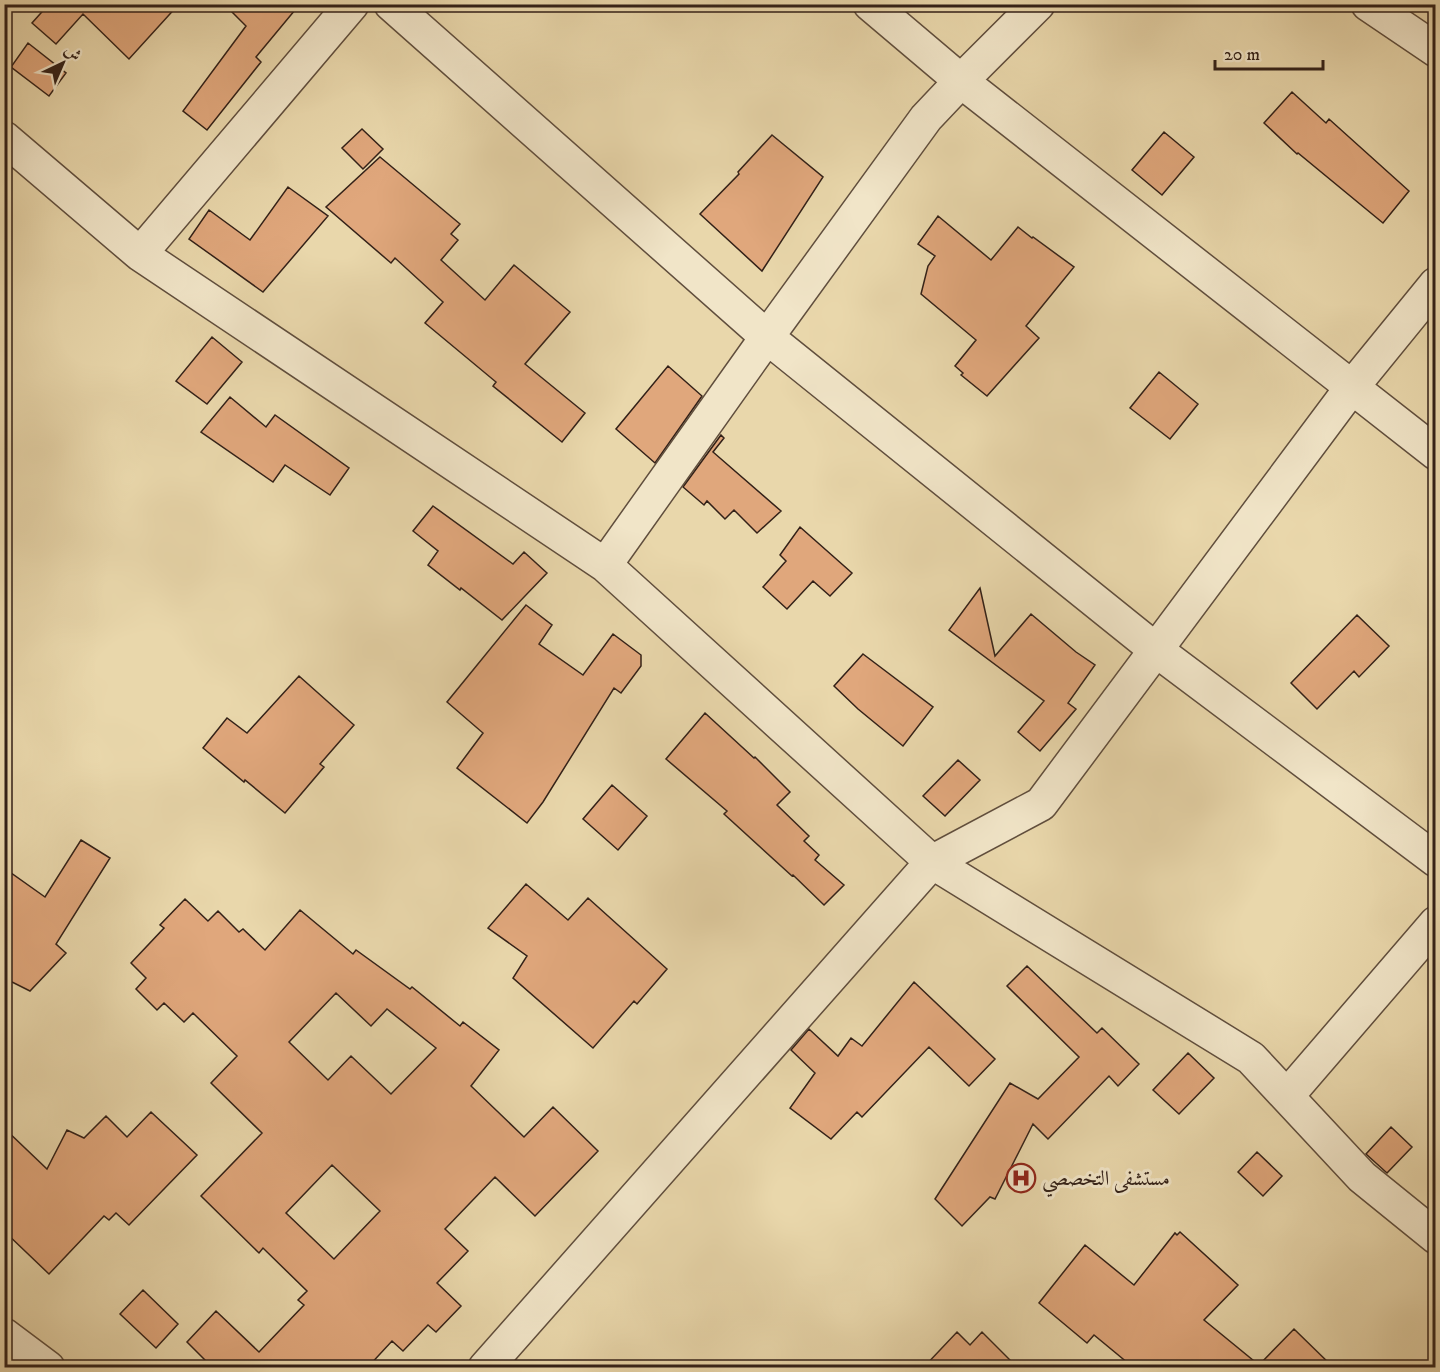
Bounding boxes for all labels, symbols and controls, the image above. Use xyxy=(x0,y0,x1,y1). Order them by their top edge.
north arrow xyxy=(33,33,93,93)
scale bar xyxy=(1215,33,1323,71)
text: ش xyxy=(60,40,85,66)
text: 20 m xyxy=(1224,44,1260,66)
hospital icon: مستشفى التخصصي xyxy=(1005,1162,1037,1194)
place label: مستشفى التخصصي xyxy=(1042,1166,1170,1198)

